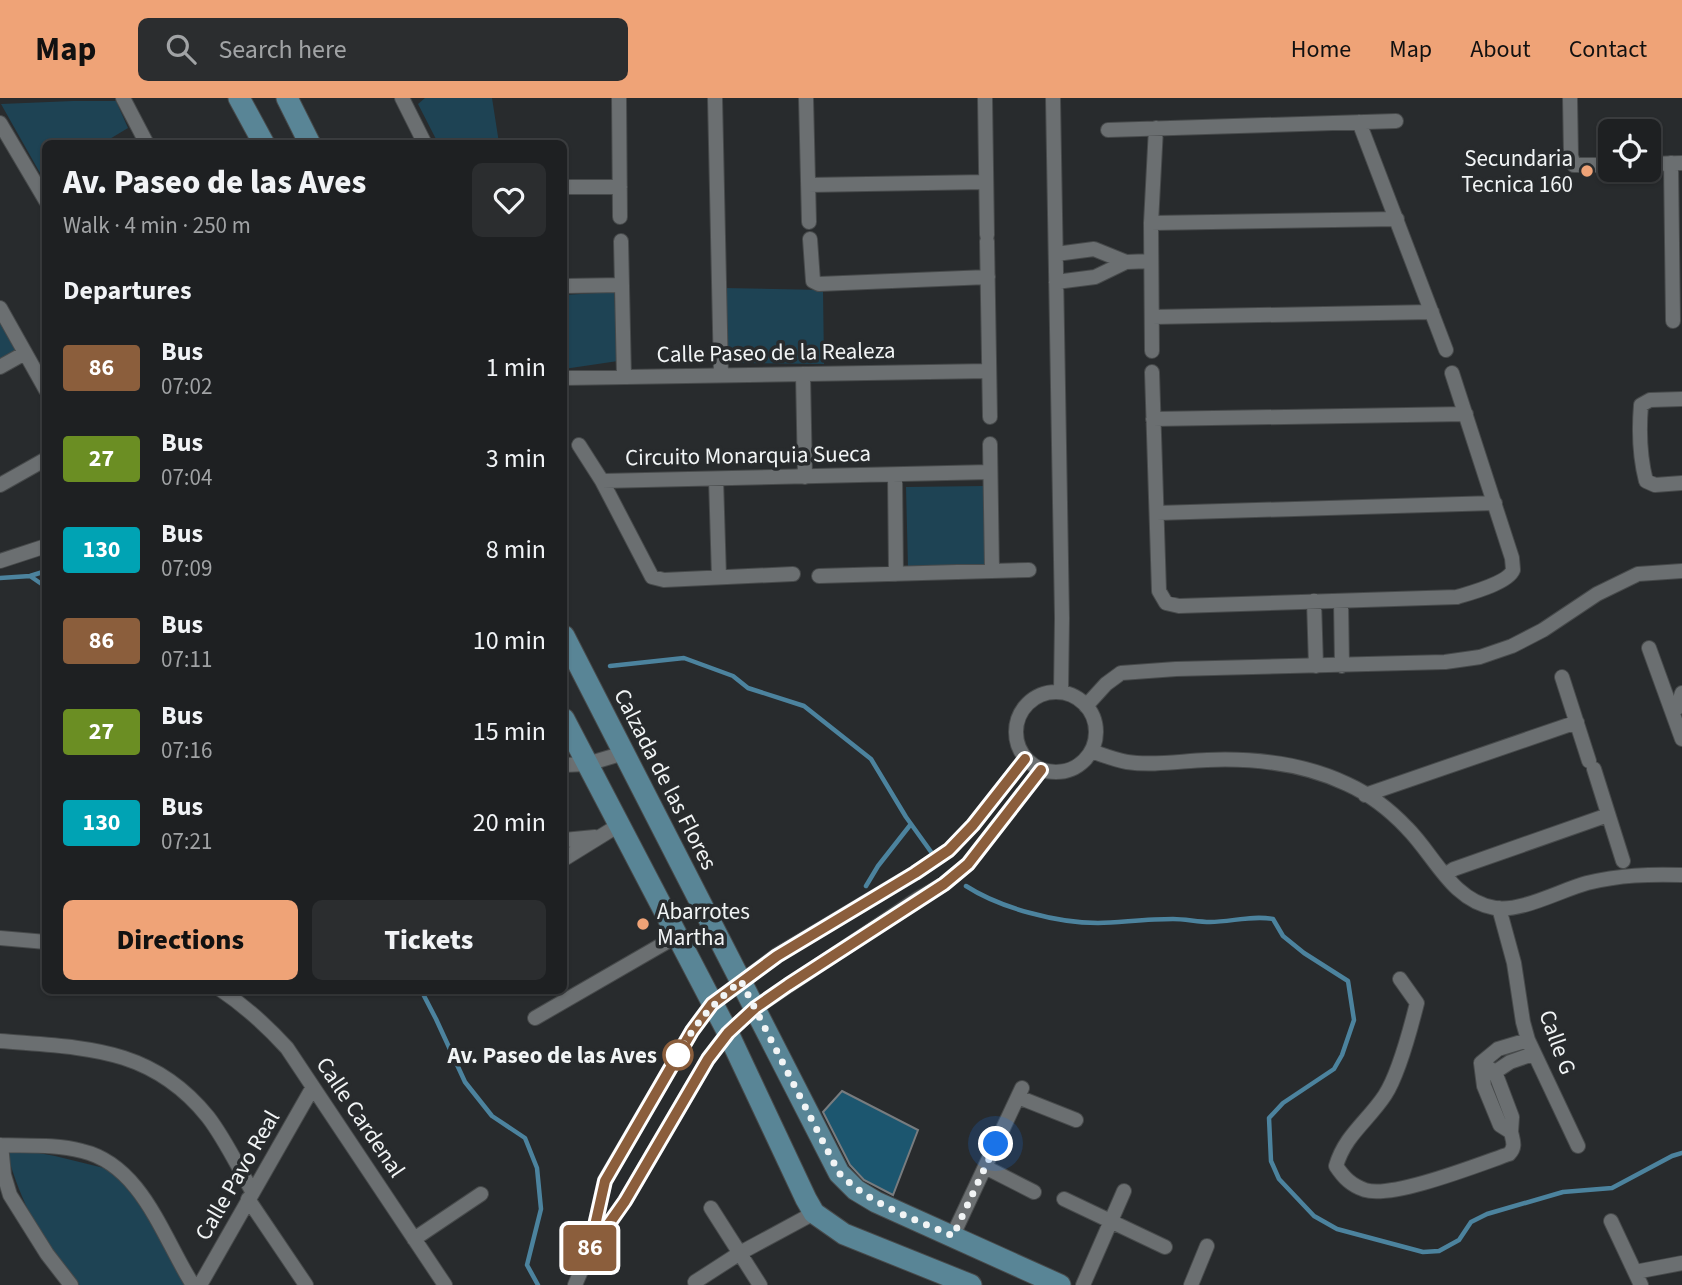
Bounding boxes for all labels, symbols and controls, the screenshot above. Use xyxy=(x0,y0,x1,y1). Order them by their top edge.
search box xyxy=(138,18,628,81)
text: Map xyxy=(35,26,96,73)
icon: search xyxy=(162,30,200,68)
text: Search here xyxy=(218,31,347,68)
text: Home xyxy=(1291,32,1351,67)
text: Map xyxy=(1389,32,1432,67)
text: About xyxy=(1470,32,1531,67)
text: Contact xyxy=(1569,32,1647,67)
map controls xyxy=(1598,119,1661,182)
button: locate xyxy=(1598,119,1661,182)
place label: Secundaria Tecnica 160 xyxy=(1461,142,1573,201)
text: Av. Paseo de las Aves xyxy=(63,159,366,206)
button: heart xyxy=(472,163,546,237)
marker: Secundaria Tecnica 160 xyxy=(1579,163,1595,179)
text: Walk · 4 min · 250 m xyxy=(63,209,251,242)
text: Departures xyxy=(63,272,191,309)
text: Bus xyxy=(161,333,203,370)
street label: Calle Paseo de la Realeza xyxy=(656,334,896,371)
text: 1 min xyxy=(486,349,546,386)
text: 86 xyxy=(89,350,114,385)
text: 07:02 xyxy=(161,370,212,403)
text: Bus xyxy=(161,424,203,461)
street label: Circuito Monarquia Sueca xyxy=(625,437,871,474)
text: 3 min xyxy=(486,440,546,477)
text: 27 xyxy=(89,441,114,476)
text: 07:04 xyxy=(161,461,212,494)
text: Bus xyxy=(161,515,203,552)
text: 8 min xyxy=(486,531,546,568)
text: 130 xyxy=(82,532,121,567)
text: 07:09 xyxy=(161,552,212,585)
text: Bus xyxy=(161,606,203,643)
text: 10 min xyxy=(473,622,546,659)
text: 86 xyxy=(89,623,114,658)
text: 07:11 xyxy=(161,643,212,676)
street label: Calzada de las Flores xyxy=(606,683,726,876)
text: Bus xyxy=(161,697,203,734)
text: 15 min xyxy=(473,713,546,750)
text: 27 xyxy=(89,714,114,749)
text: 07:16 xyxy=(161,734,212,767)
text: Bus xyxy=(161,788,203,825)
text: 20 min xyxy=(473,804,546,841)
text: 130 xyxy=(82,805,121,840)
text: 07:21 xyxy=(161,825,212,858)
place label: Abarrotes Martha xyxy=(657,895,750,954)
button: Directions xyxy=(63,900,298,980)
button: Tickets xyxy=(312,900,546,980)
marker: Abarrotes Martha xyxy=(635,916,651,932)
street label: Calle G xyxy=(1531,1005,1584,1079)
place label: Av. Paseo de las Aves xyxy=(447,1039,657,1072)
marker: Av. Paseo de las Aves xyxy=(663,1040,693,1070)
street label: Calle Cardenal xyxy=(308,1050,413,1184)
street label: Calle Pavo Real xyxy=(187,1104,288,1246)
your location xyxy=(978,1126,1013,1161)
line badge: 86 xyxy=(558,1225,622,1271)
text: 86 xyxy=(577,1230,603,1265)

